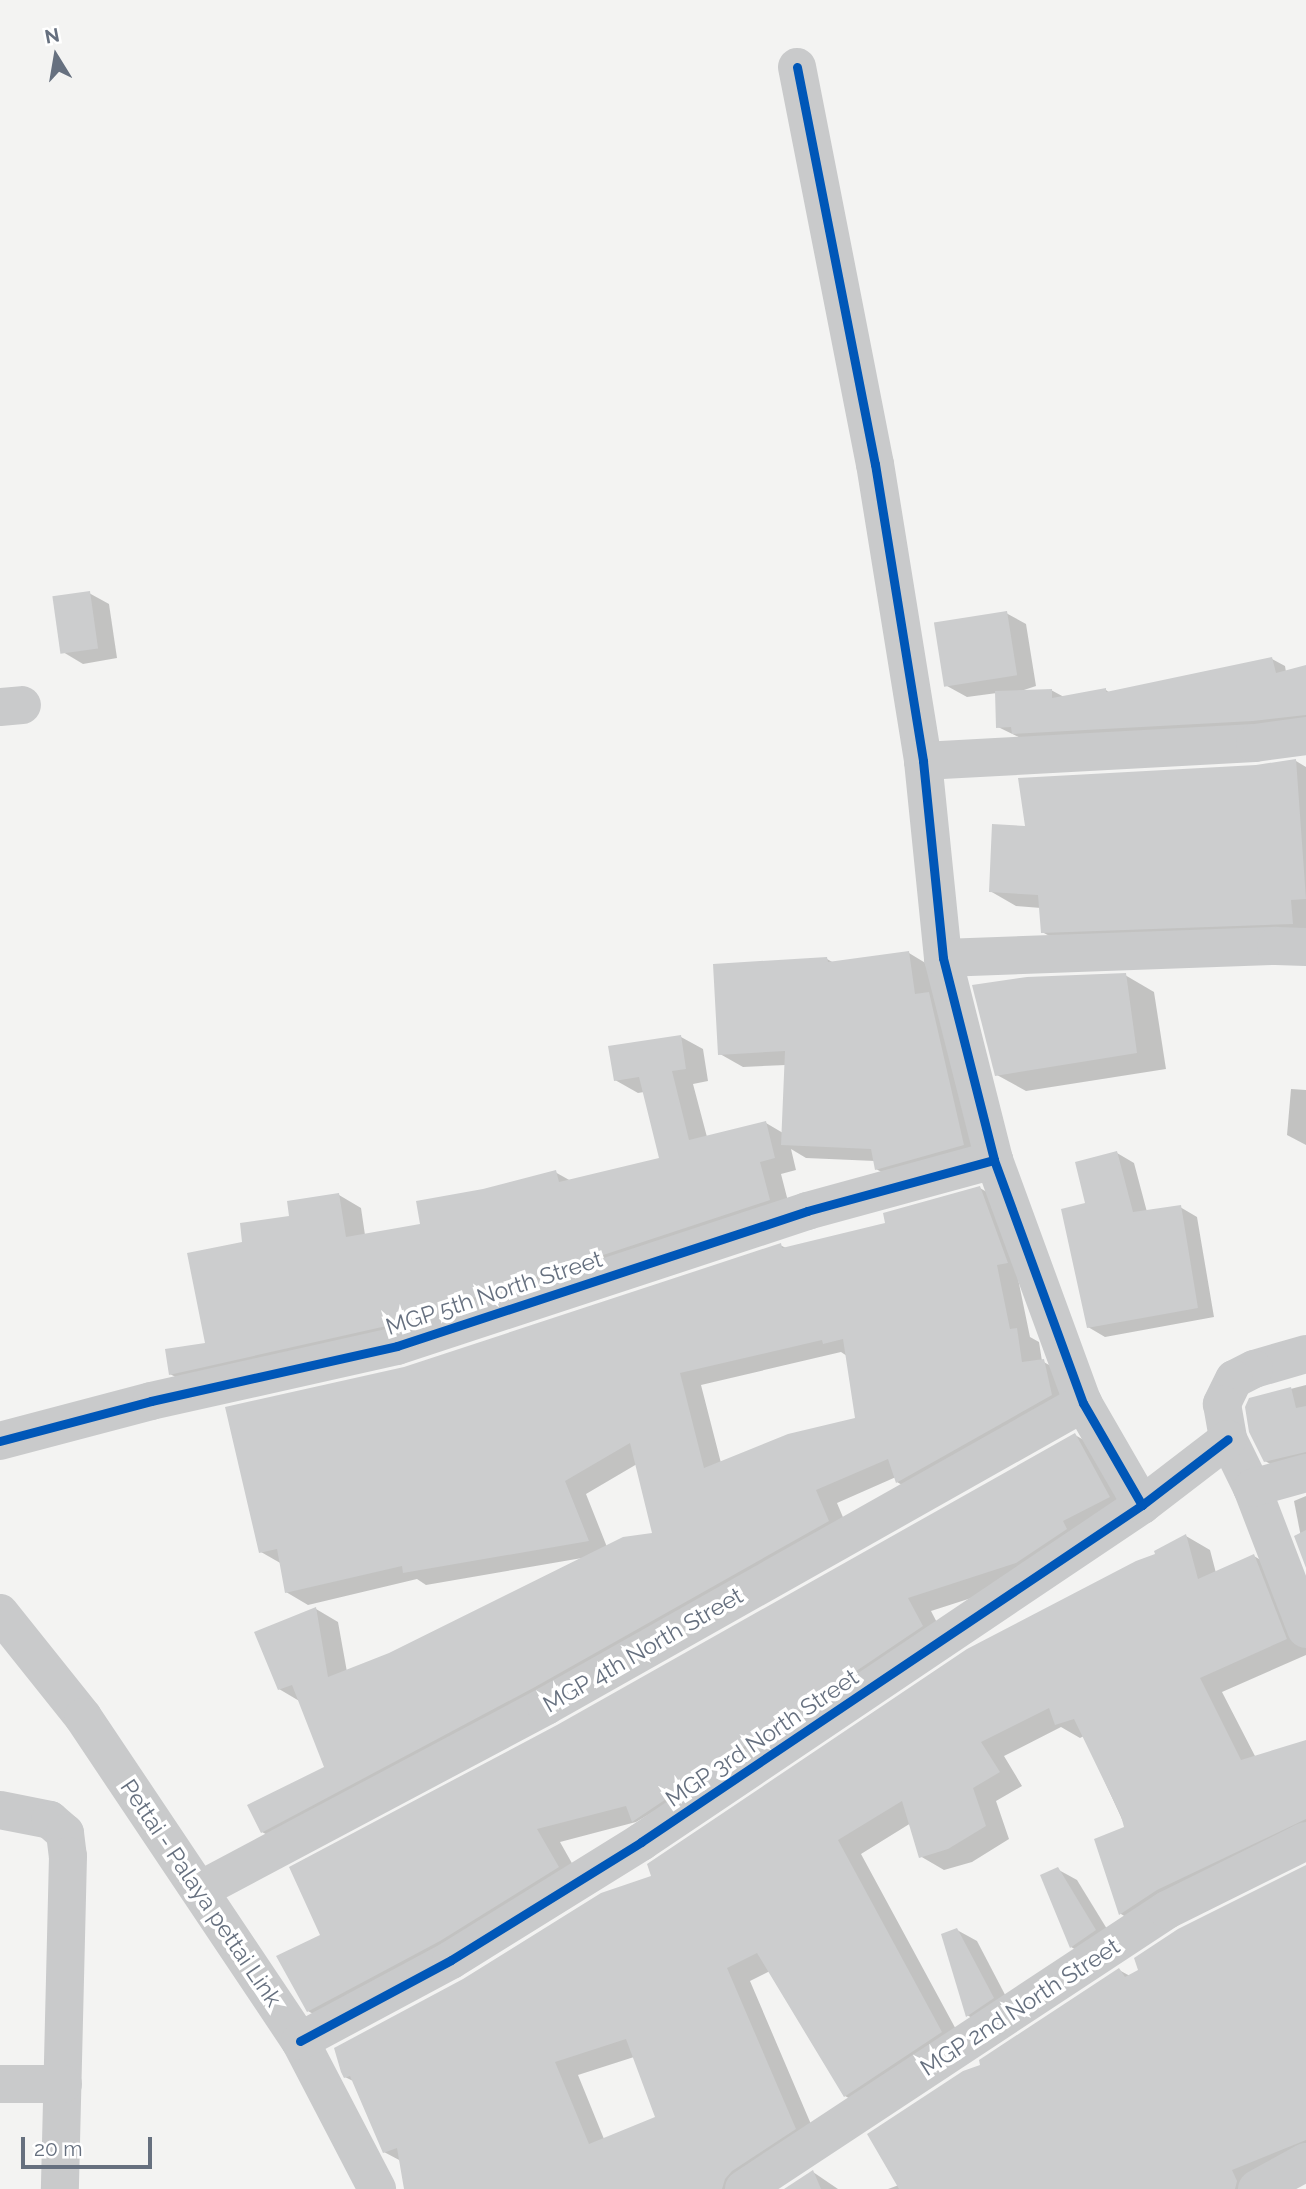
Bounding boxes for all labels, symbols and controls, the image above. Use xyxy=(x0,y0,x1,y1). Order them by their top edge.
north arrow xyxy=(21,21,91,91)
text: N xyxy=(43,23,61,48)
street label: MGP 5th North Street xyxy=(382,1245,606,1341)
street label: MGP 4th North Street xyxy=(538,1581,748,1719)
street label: MGP 3rd North Street xyxy=(660,1663,864,1813)
street label: Pettai - Palaya pettai Link xyxy=(115,1774,287,2012)
street label: MGP 2nd North Street xyxy=(915,1932,1125,2082)
scale bar xyxy=(24,2122,156,2166)
text: 20 m xyxy=(34,2136,82,2161)

